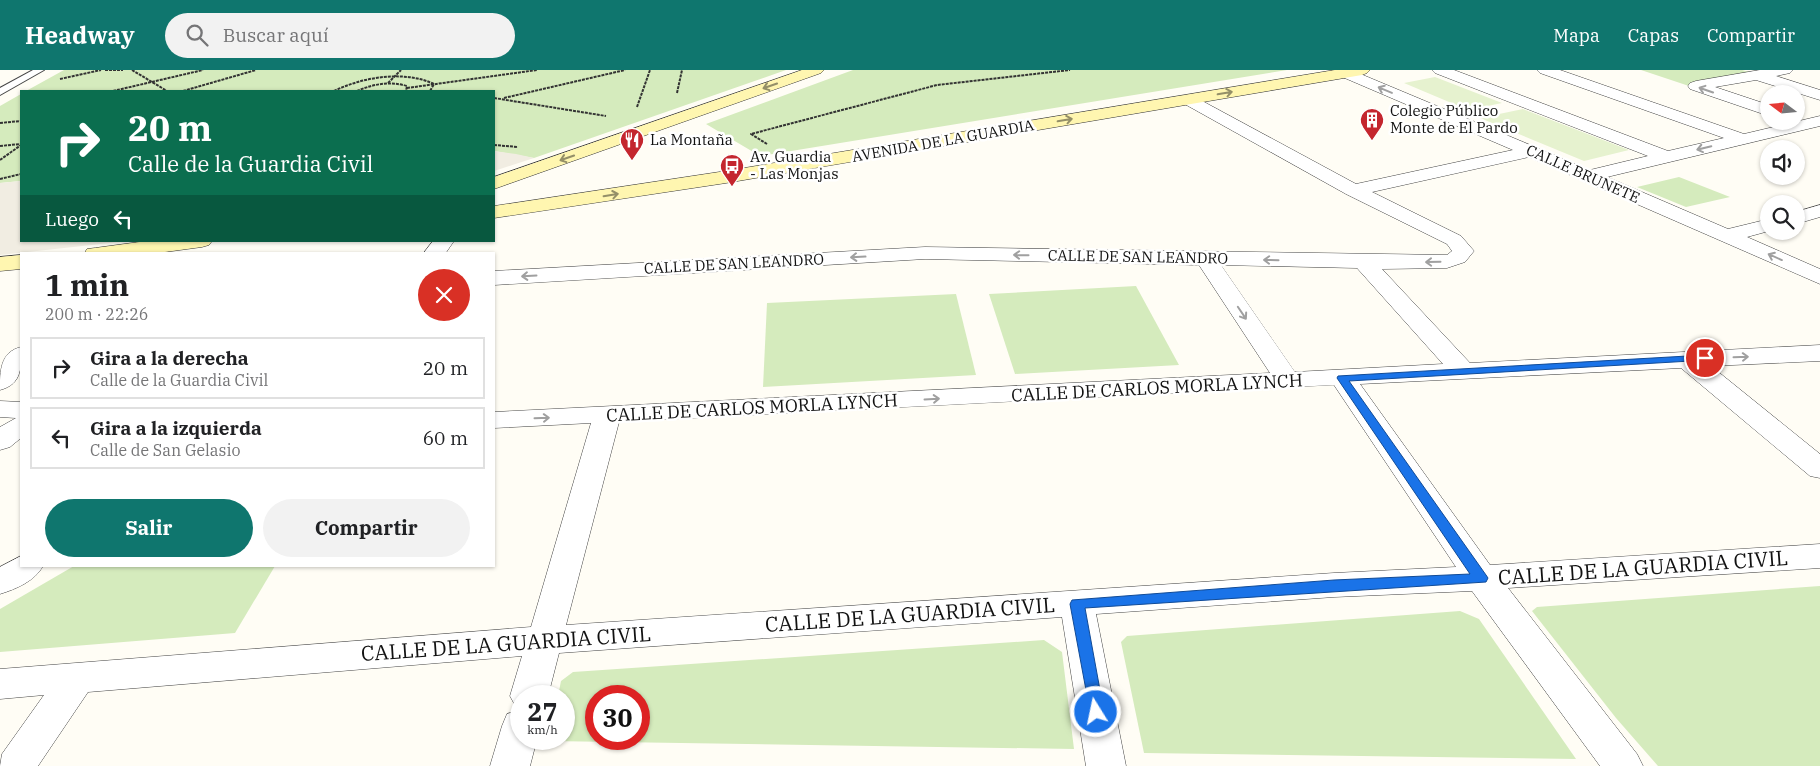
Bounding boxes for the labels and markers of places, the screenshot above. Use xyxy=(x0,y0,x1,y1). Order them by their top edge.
place label: Colegio Público Monte de El Pardo xyxy=(1390,101,1518,137)
building icon: Colegio Público Monte de El Pardo xyxy=(1359,107,1385,141)
restaurant icon: La Montaña xyxy=(619,127,645,161)
place label: La Montaña xyxy=(650,130,733,149)
place label: Av. Guardia - Las Monjas xyxy=(750,147,838,183)
bus stop icon: Av. Guardia - Las Monjas xyxy=(719,153,745,187)
pin xyxy=(1684,337,1726,379)

